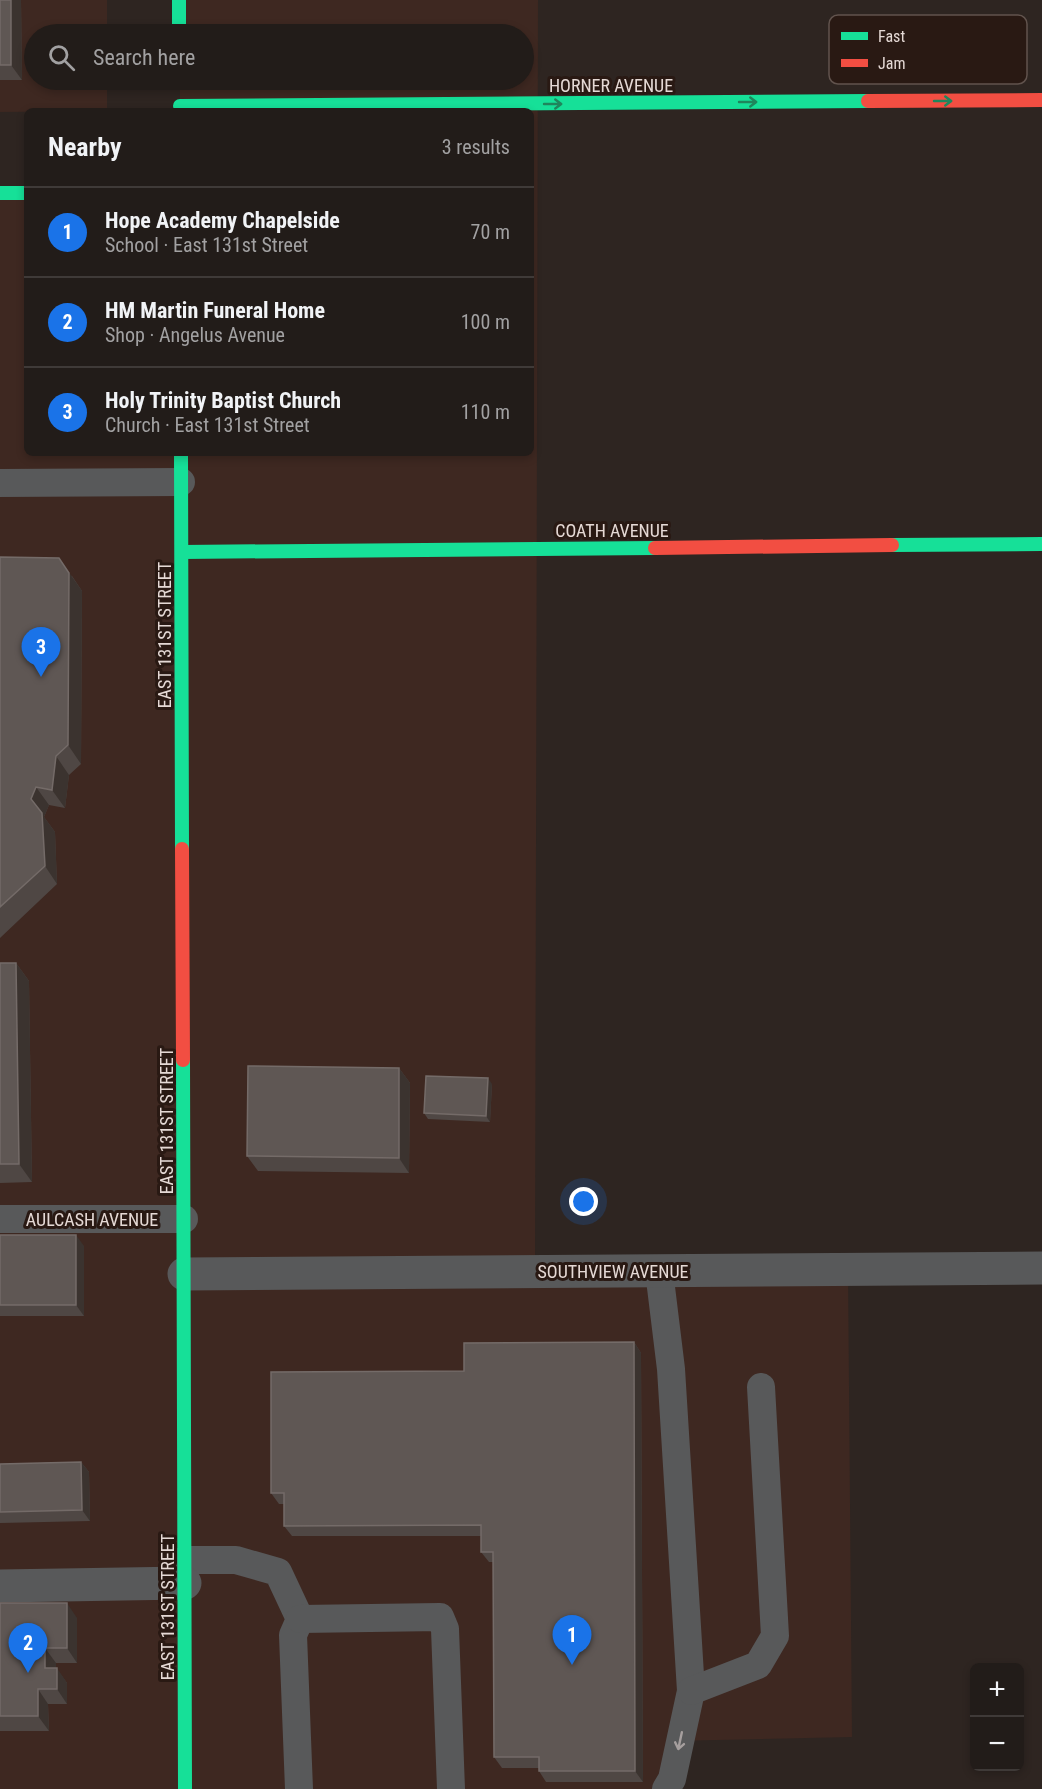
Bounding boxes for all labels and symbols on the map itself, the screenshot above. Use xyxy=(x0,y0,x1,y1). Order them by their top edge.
legend xyxy=(829,15,1027,84)
text: Fast xyxy=(878,27,905,46)
text: Jam xyxy=(878,54,905,73)
street label: HORNER AVENUE xyxy=(549,75,673,96)
one-way arrow xyxy=(933,95,953,107)
one-way arrow xyxy=(738,96,758,108)
one-way arrow xyxy=(543,98,563,109)
street label: COATH AVENUE xyxy=(555,520,669,541)
street label: EAST 131ST STREET xyxy=(154,562,175,708)
pin: 3 xyxy=(22,628,60,677)
street label: EAST 131ST STREET xyxy=(156,1048,177,1194)
your location xyxy=(569,1187,598,1216)
street label: AULCASH AVENUE xyxy=(26,1209,158,1230)
street label: SOUTHVIEW AVENUE xyxy=(537,1261,689,1282)
street label: EAST 131ST STREET xyxy=(157,1534,178,1680)
pin: 1 xyxy=(552,1616,592,1665)
pin: 2 xyxy=(9,1624,48,1673)
one-way arrow xyxy=(674,1731,685,1750)

